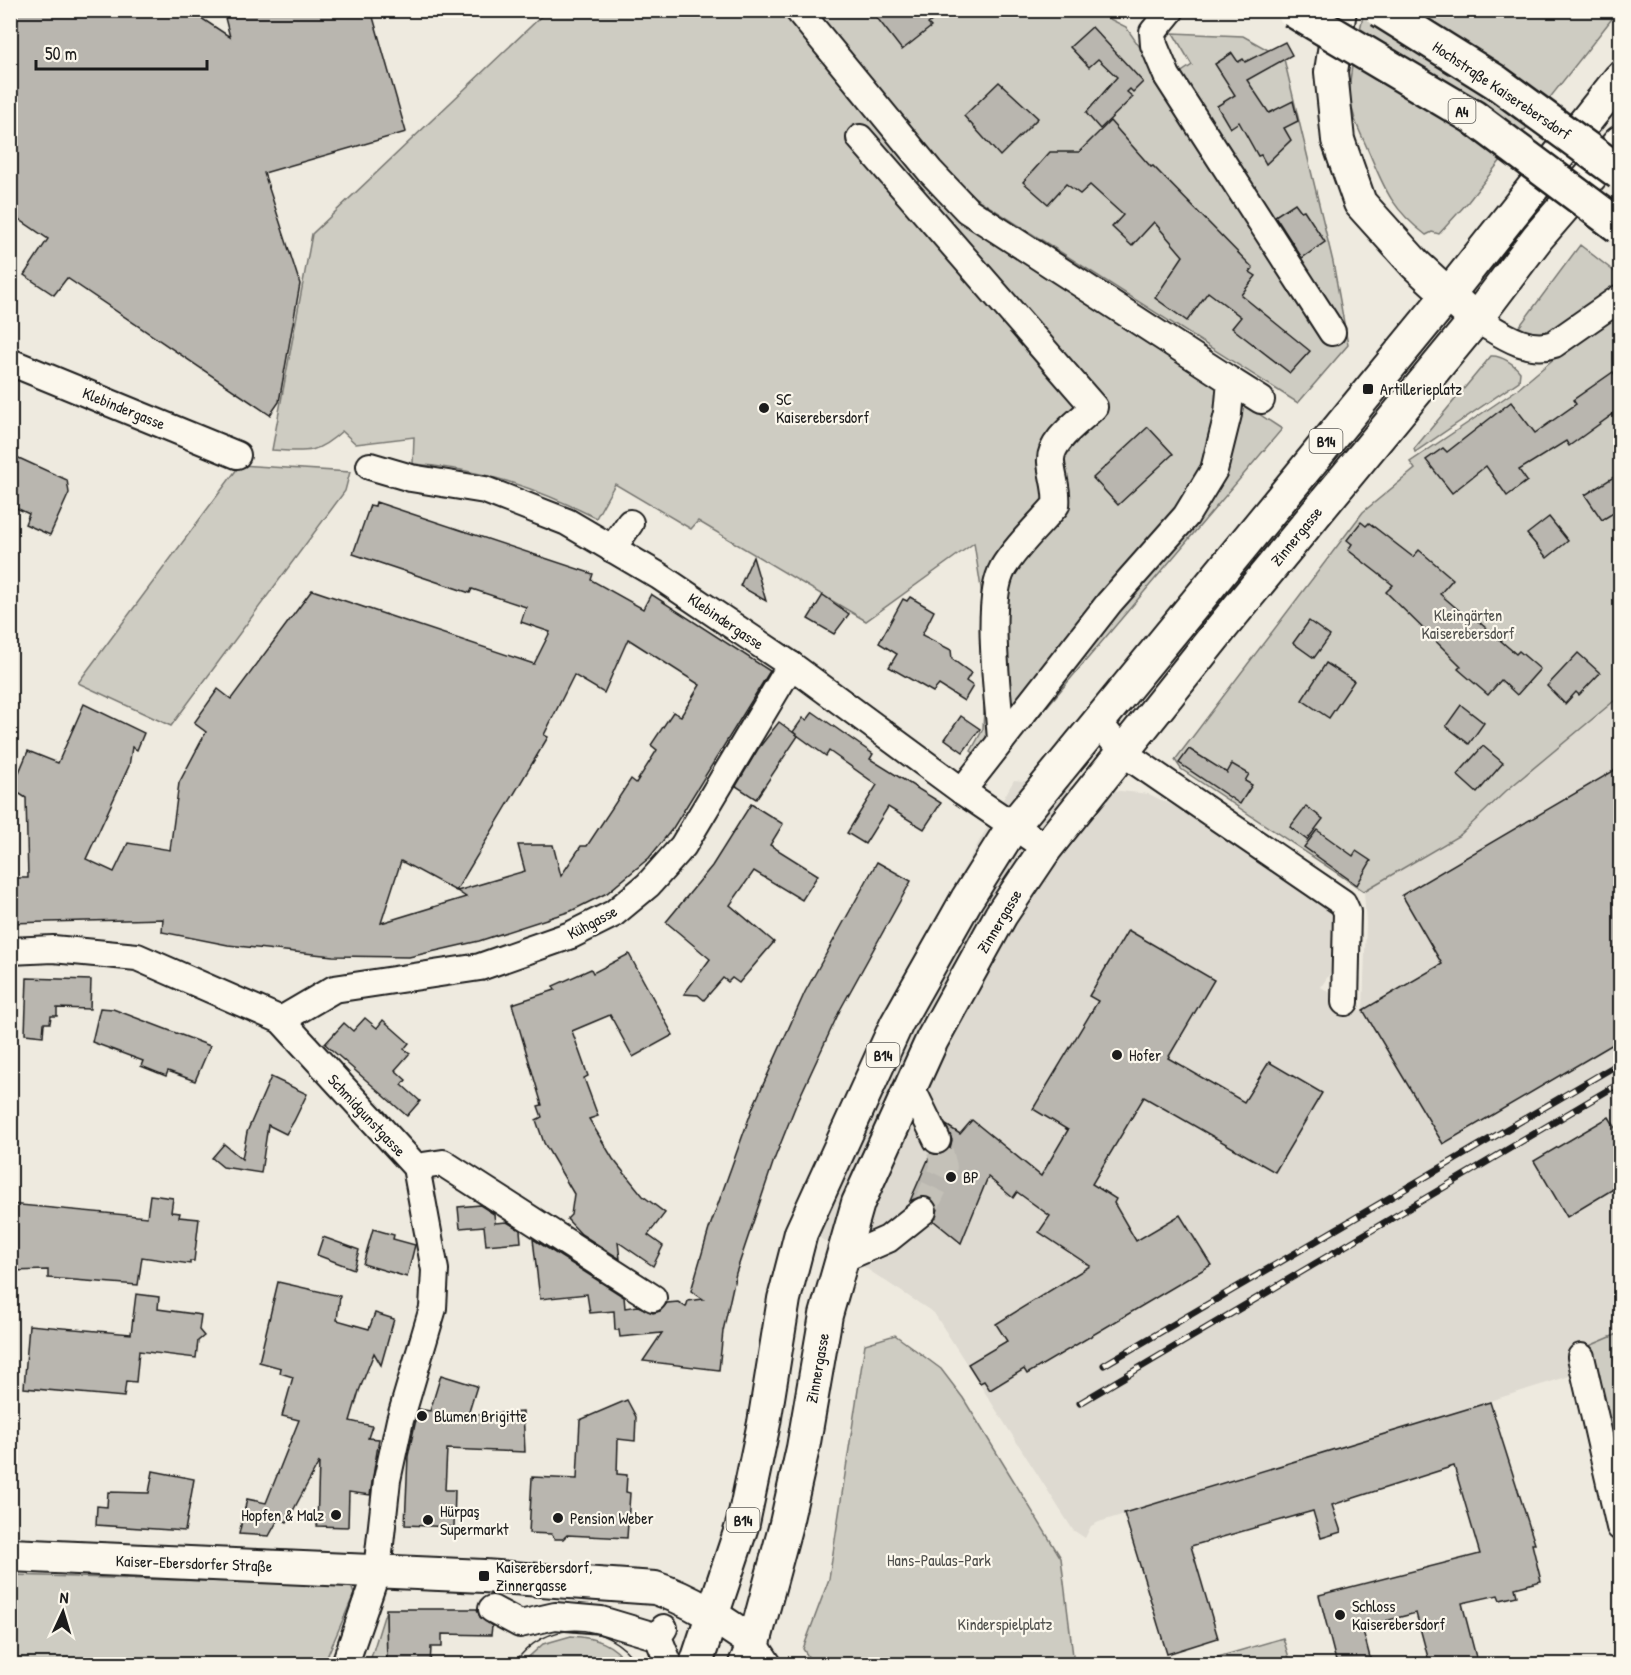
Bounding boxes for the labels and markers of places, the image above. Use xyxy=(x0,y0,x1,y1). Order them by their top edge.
place label: Artillerieplatz xyxy=(1380,378,1462,400)
marker: Artillerieplatz xyxy=(1361,382,1375,396)
place label: SC Kaiserebersdorf xyxy=(776,388,869,428)
marker: SC Kaiserebersdorf xyxy=(757,401,771,415)
place label: Hofer xyxy=(1129,1044,1161,1066)
marker: Hofer xyxy=(1110,1048,1124,1062)
place label: BP xyxy=(963,1166,979,1188)
marker: BP xyxy=(944,1170,958,1184)
place label: Blumen Brigitte xyxy=(434,1405,527,1427)
marker: Blumen Brigitte xyxy=(415,1409,429,1423)
place label: Hürpaş Supermarkt xyxy=(440,1500,509,1540)
place label: Hopfen & Malz xyxy=(241,1504,324,1526)
place label: Pension Weber xyxy=(570,1507,654,1529)
marker: Hopfen & Malz xyxy=(329,1508,343,1522)
marker: Pension Weber xyxy=(551,1511,565,1525)
marker: Hürpaş Supermarkt xyxy=(421,1513,435,1527)
place label: Kaiserebersdorf, Zinnergasse xyxy=(496,1556,592,1596)
marker: Kaiserebersdorf, Zinnergasse xyxy=(477,1569,491,1583)
place label: Schloss Kaiserebersdorf xyxy=(1352,1595,1445,1635)
marker: Schloss Kaiserebersdorf xyxy=(1333,1608,1347,1622)

